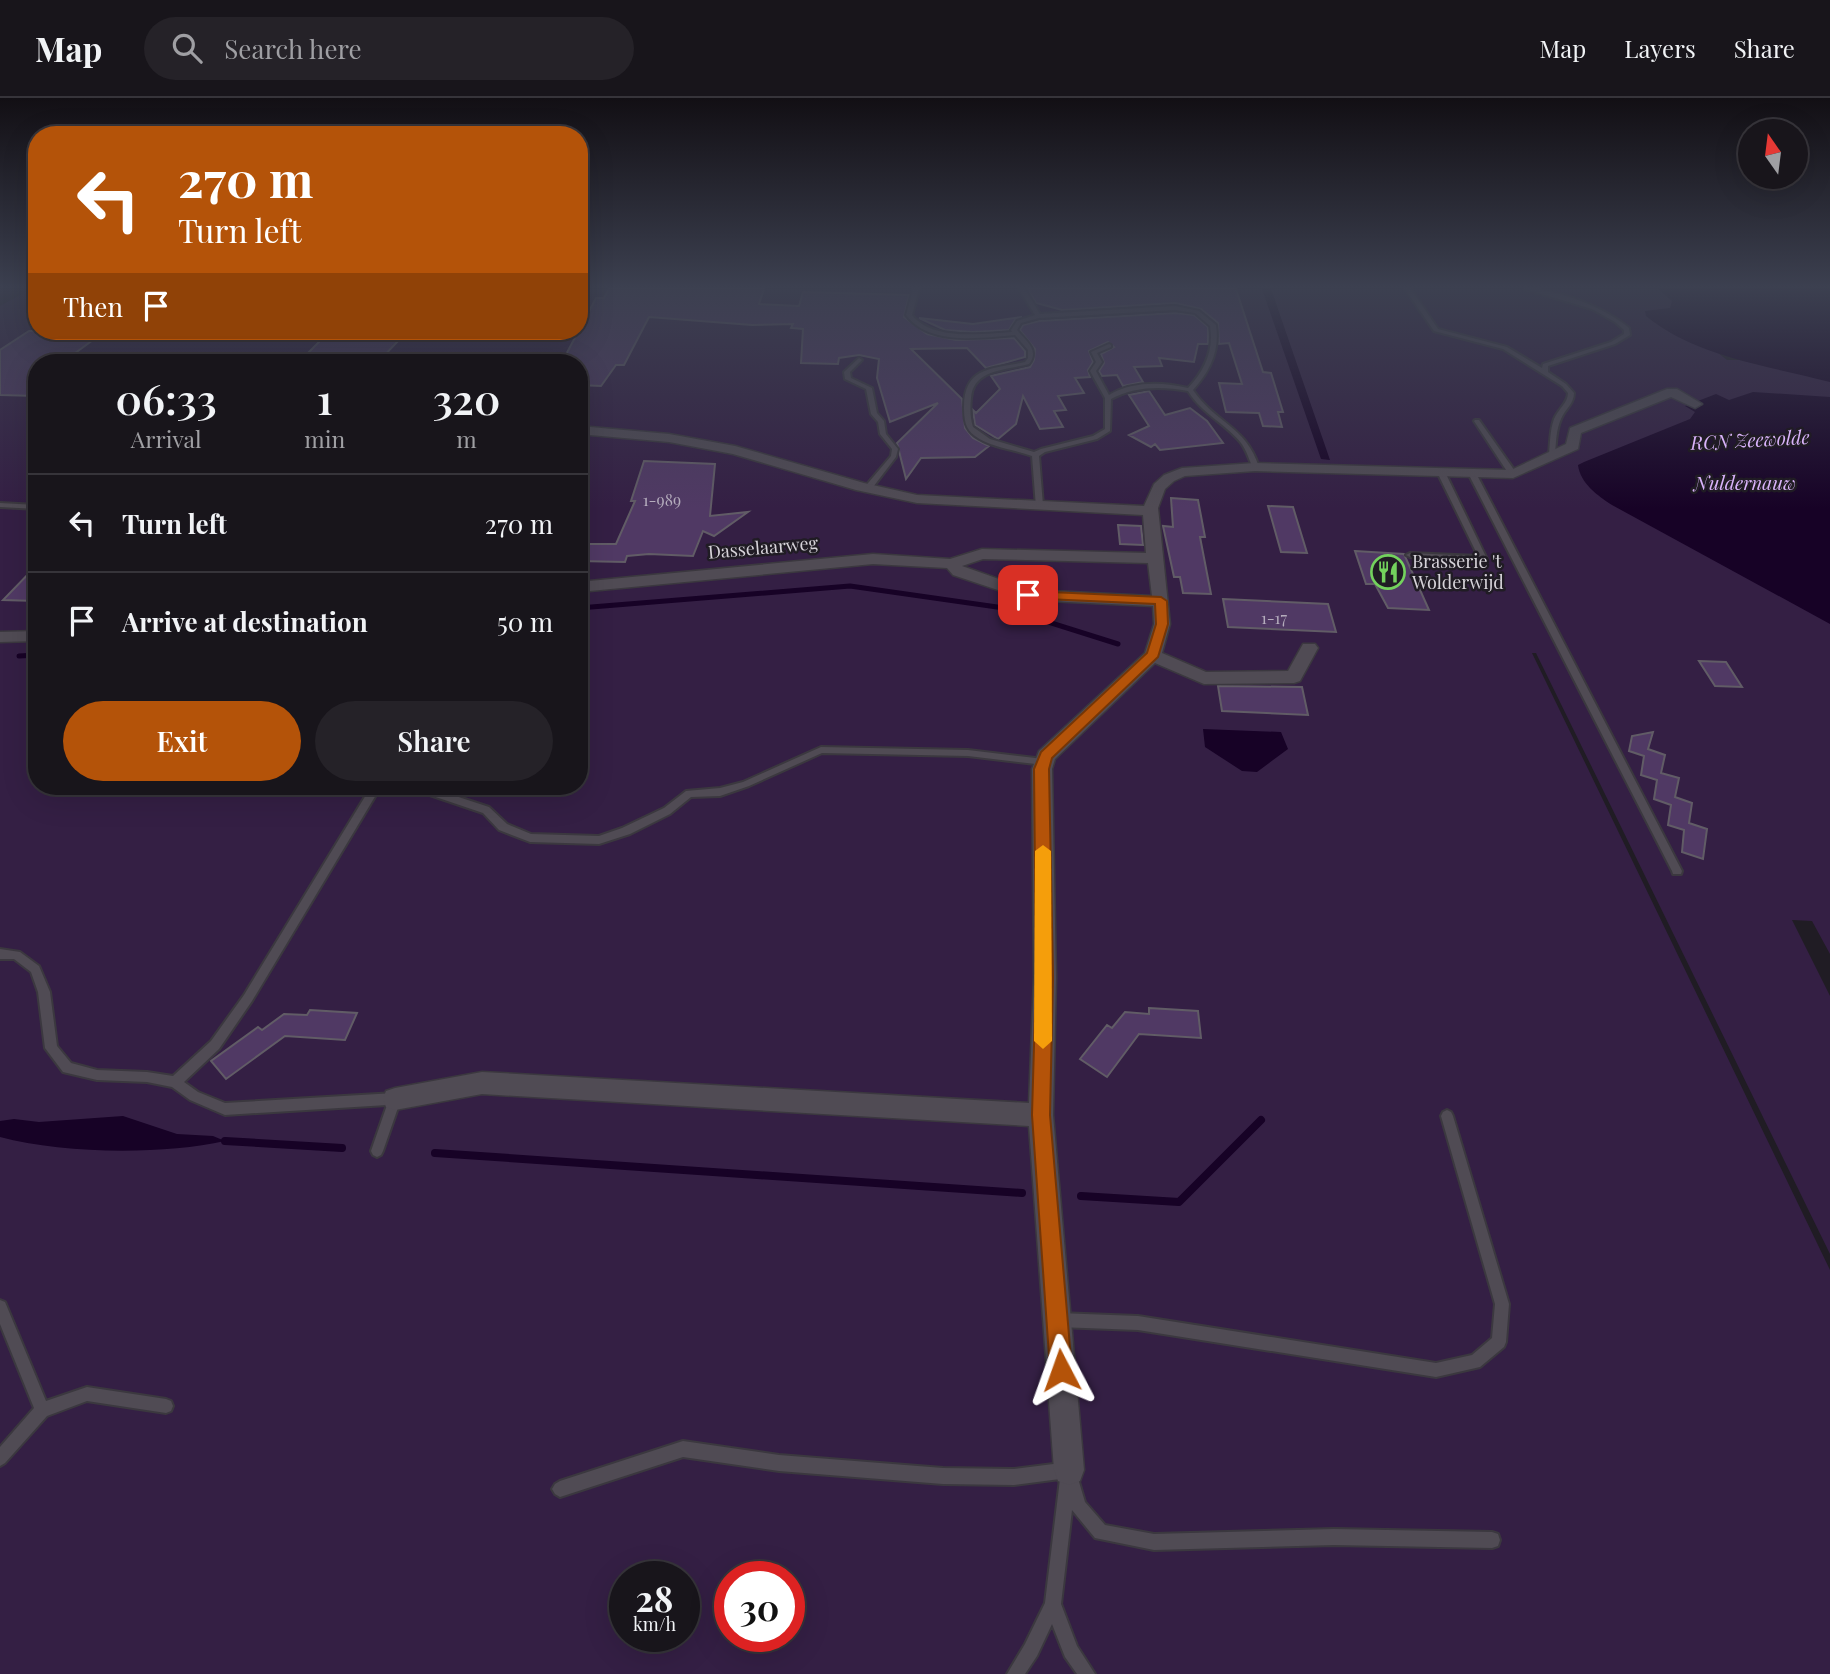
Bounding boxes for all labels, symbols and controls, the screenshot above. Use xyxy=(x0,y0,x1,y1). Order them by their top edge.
search box xyxy=(144,17,634,80)
text: Map xyxy=(35,26,102,70)
icon: search xyxy=(168,29,206,67)
text: Search here xyxy=(224,31,362,66)
text: Map xyxy=(1540,32,1586,64)
text: Layers xyxy=(1624,32,1696,64)
text: Share xyxy=(1734,32,1795,64)
north arrow xyxy=(1738,119,1808,189)
map controls xyxy=(1738,119,1808,189)
text: 270 m xyxy=(178,145,313,210)
icon: left xyxy=(63,154,154,245)
text: Turn left xyxy=(178,208,302,251)
icon: arrive xyxy=(137,287,175,325)
text: Then xyxy=(63,289,123,324)
text: 06:33 xyxy=(116,370,217,426)
text: 1 xyxy=(317,370,333,426)
text: 320 xyxy=(433,370,500,426)
text: Arrival xyxy=(131,423,202,454)
text: min xyxy=(304,423,345,454)
text: m xyxy=(456,423,477,454)
water label: RCN Zeewolde xyxy=(1689,423,1810,455)
water label: Nuldernauw xyxy=(1692,469,1796,495)
house number: 1-989 xyxy=(643,489,681,510)
icon: left xyxy=(63,504,101,542)
text: Turn left xyxy=(122,506,227,541)
text: 270 m xyxy=(485,506,553,541)
street label: Dasselaarweg xyxy=(707,530,819,564)
place label: Brasserie 't Wolderwijd xyxy=(1411,549,1504,594)
restaurant icon: Brasserie 't Wolderwijd xyxy=(1369,553,1407,591)
pin xyxy=(998,565,1058,625)
icon: arrive xyxy=(1009,576,1047,614)
icon: arrive xyxy=(63,602,101,640)
text: Arrive at destination xyxy=(122,604,368,639)
text: 50 m xyxy=(497,604,553,639)
house number: 1-17 xyxy=(1261,607,1288,628)
button: Exit xyxy=(63,701,301,781)
button: Share xyxy=(315,701,553,781)
position arrow xyxy=(1024,1333,1098,1407)
speed limit sign: 30 xyxy=(714,1561,805,1652)
text: 28 xyxy=(636,1574,673,1621)
text: km/h xyxy=(633,1612,676,1636)

